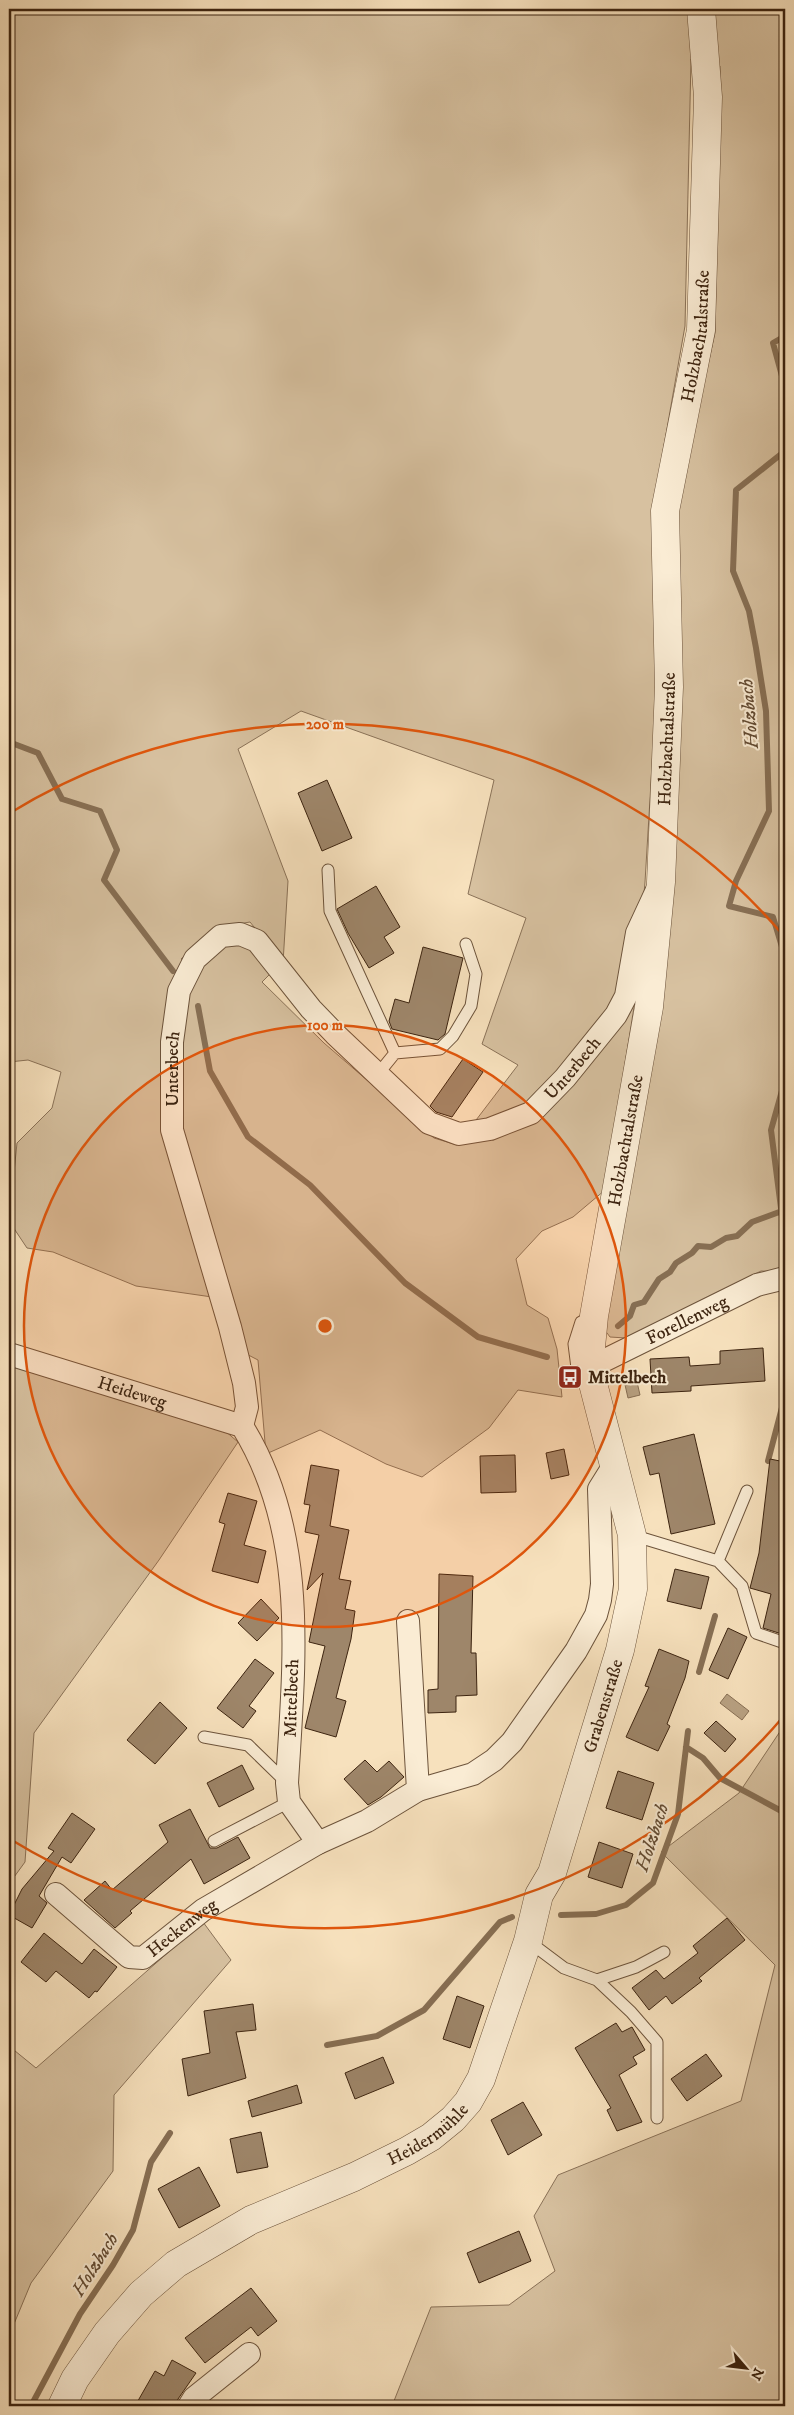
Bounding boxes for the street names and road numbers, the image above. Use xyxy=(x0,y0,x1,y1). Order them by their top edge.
street label: Holzbachtalstraße xyxy=(677,270,715,404)
street label: Holzbachtalstraße xyxy=(654,672,681,806)
street label: Unterbech xyxy=(162,1029,185,1107)
street label: Unterbech xyxy=(540,1032,606,1105)
street label: Holzbachtalstraße xyxy=(604,1073,649,1208)
street label: Forellenweg xyxy=(643,1291,732,1350)
street label: Heideweg xyxy=(95,1372,169,1414)
street label: Grabenstraße xyxy=(579,1657,629,1756)
street label: Mittelbech xyxy=(280,1658,304,1738)
street label: Heckenweg xyxy=(143,1894,222,1962)
street label: Heidermühle xyxy=(384,2099,474,2171)

